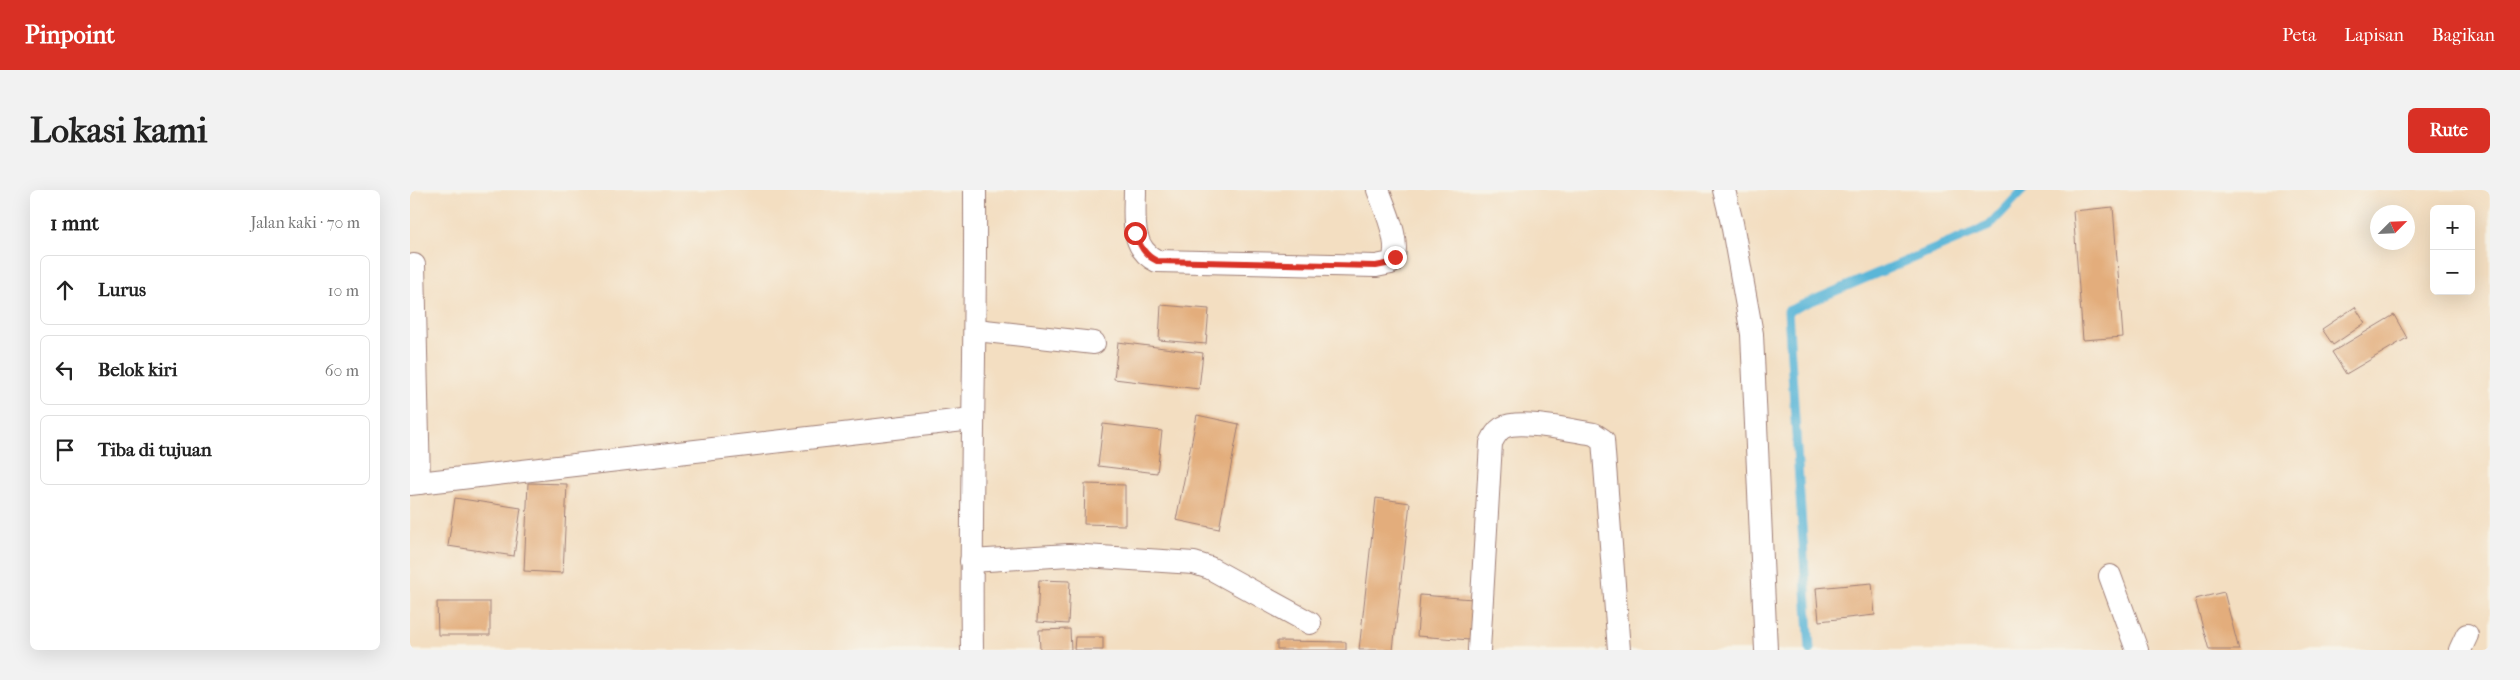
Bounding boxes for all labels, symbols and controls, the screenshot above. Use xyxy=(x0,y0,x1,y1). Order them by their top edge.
text: Pinpoint xyxy=(25,21,115,49)
text: Peta xyxy=(2282,25,2316,46)
text: Lapisan xyxy=(2344,25,2404,46)
text: Bagikan xyxy=(2432,25,2495,46)
button: Rute xyxy=(2408,108,2490,153)
text: Lokasi kami xyxy=(30,110,207,151)
north arrow xyxy=(2370,205,2415,250)
map controls xyxy=(2430,205,2475,295)
button: + xyxy=(2430,205,2475,250)
text: 1 mnt xyxy=(50,211,99,235)
text: Jalan kaki · 70 m xyxy=(251,213,360,232)
route start xyxy=(1124,222,1147,245)
route end xyxy=(1384,246,1407,269)
button: − xyxy=(2430,250,2475,295)
icon: ahead xyxy=(51,276,79,304)
text: Lurus xyxy=(98,279,146,301)
text: 10 m xyxy=(328,281,359,300)
icon: left xyxy=(51,356,79,384)
text: Belok kiri xyxy=(98,359,177,381)
text: 60 m xyxy=(325,361,359,380)
icon: arrive xyxy=(51,436,79,464)
text: Tiba di tujuan xyxy=(98,439,212,461)

